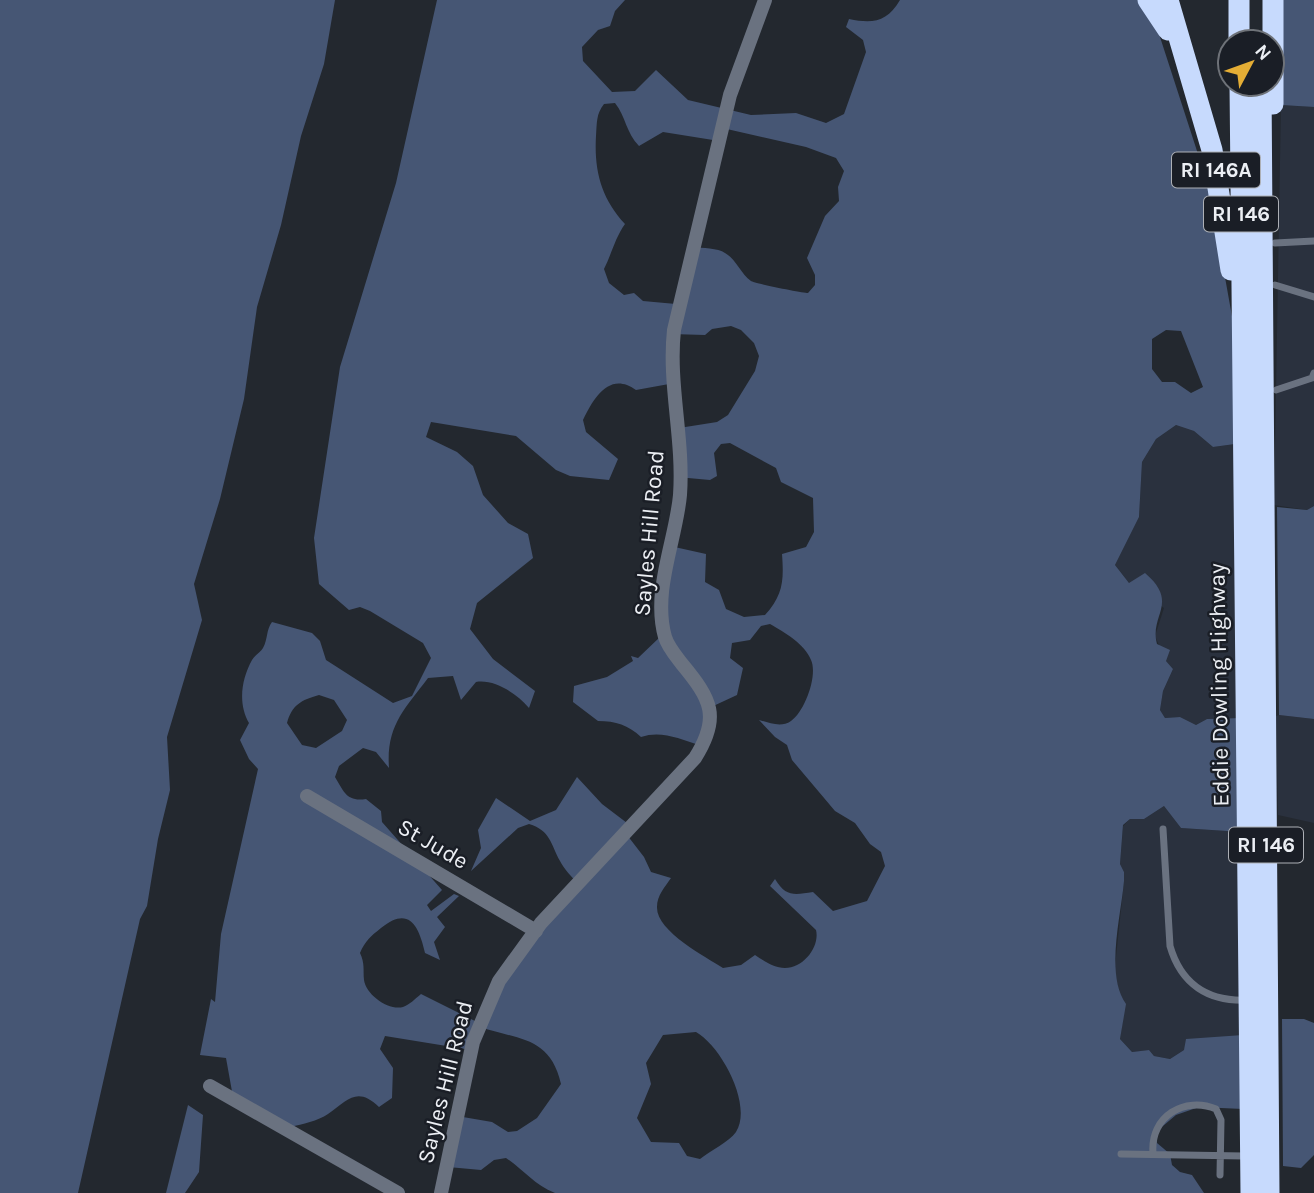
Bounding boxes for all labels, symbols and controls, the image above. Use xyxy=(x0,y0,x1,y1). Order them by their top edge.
north arrow xyxy=(1216,28,1286,98)
text: N xyxy=(1250,40,1276,65)
road number: RI 146A xyxy=(1172,152,1260,188)
road number: RI 146 xyxy=(1204,196,1278,232)
street label: Sayles Hill Road xyxy=(628,449,670,617)
street label: Eddie Dowling Highway xyxy=(1203,563,1235,807)
street label: St Jude xyxy=(393,813,473,875)
road number: RI 146 xyxy=(1229,828,1303,862)
street label: Sayles Hill Road xyxy=(412,998,478,1166)

